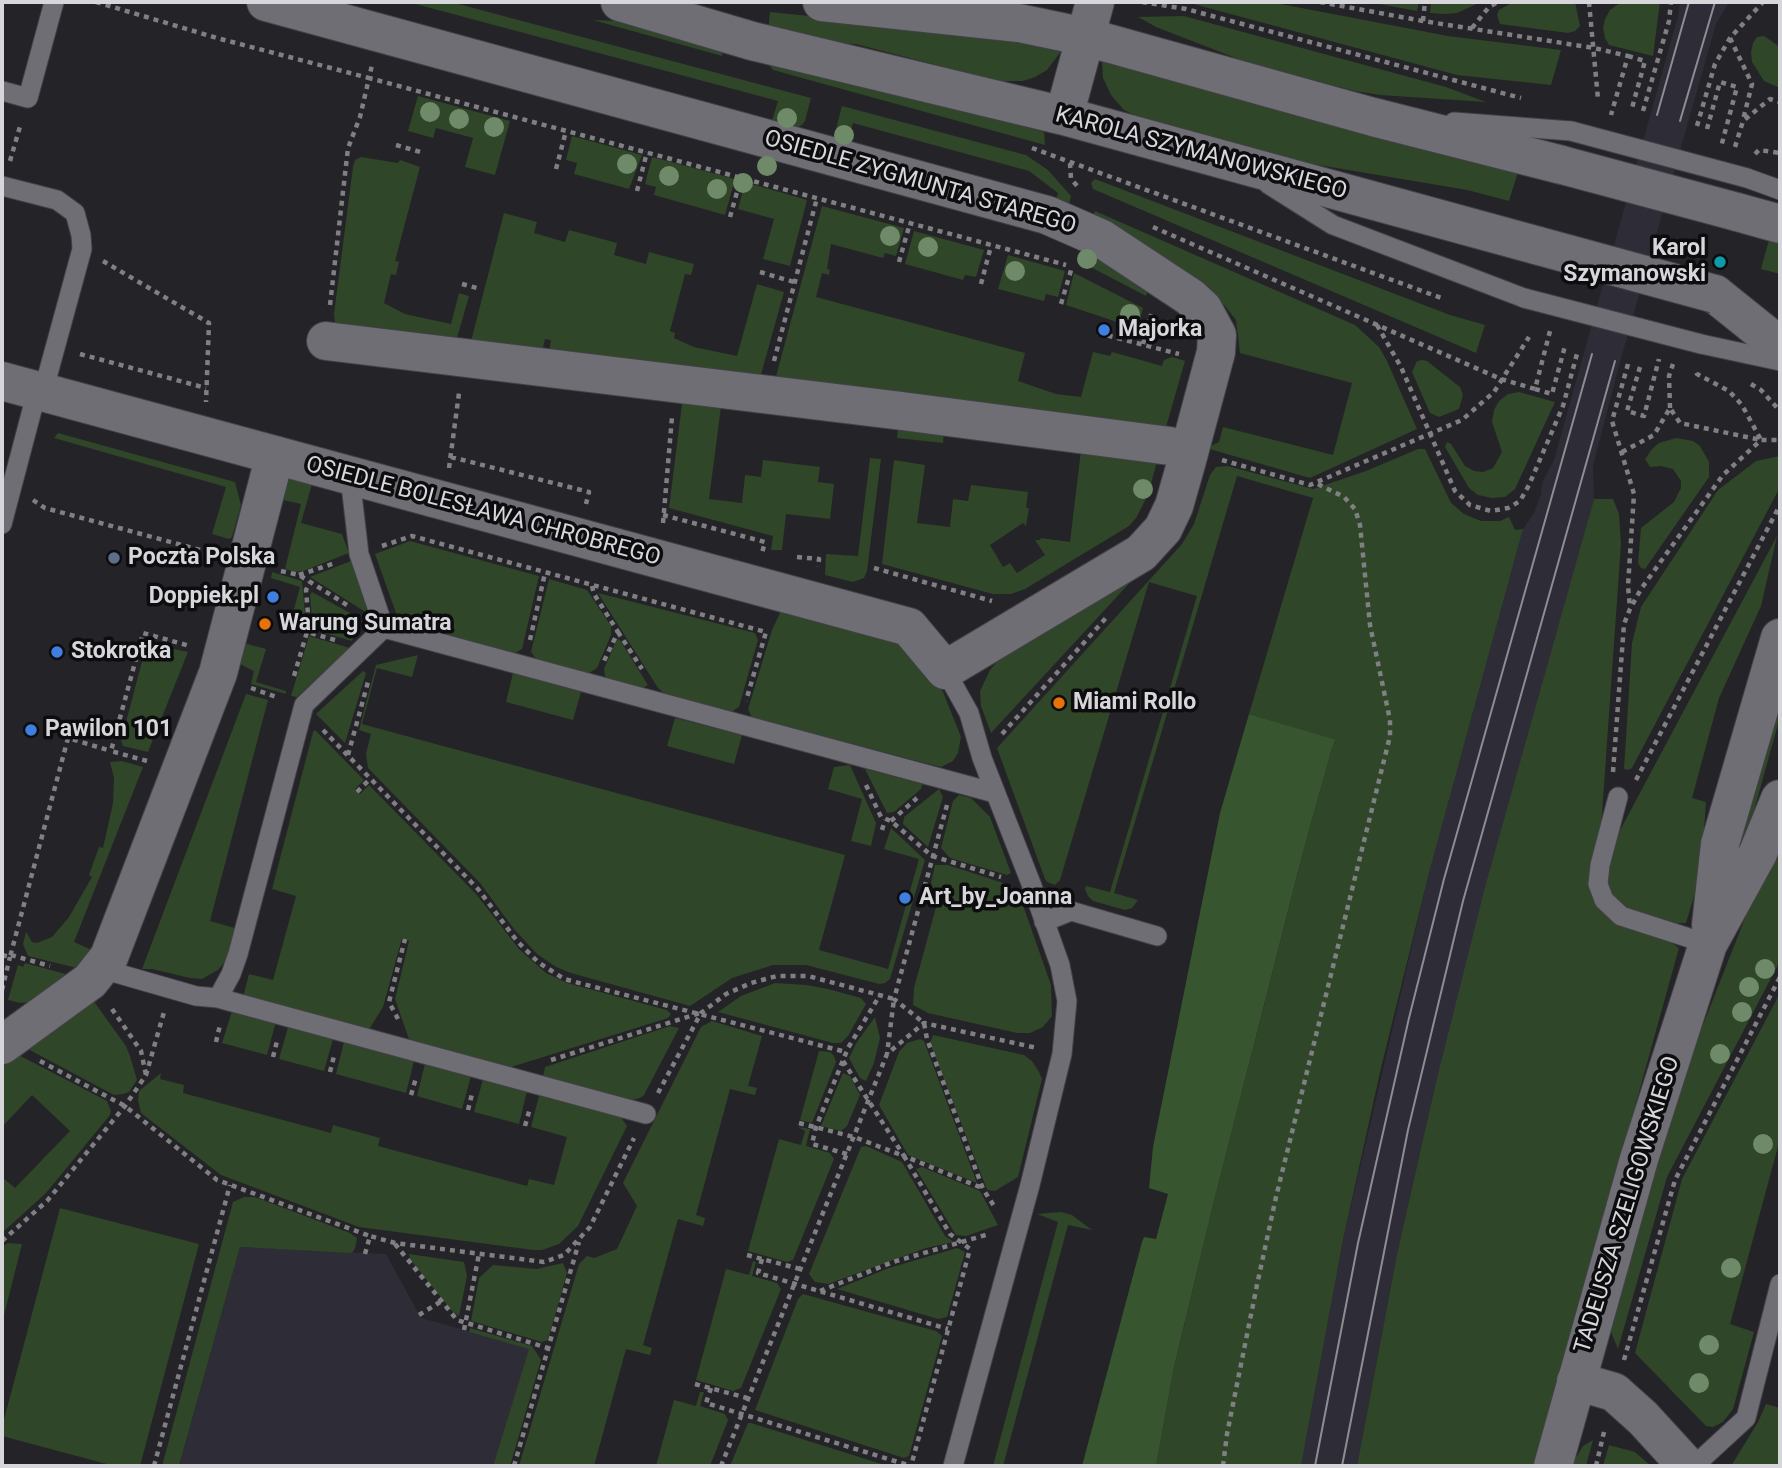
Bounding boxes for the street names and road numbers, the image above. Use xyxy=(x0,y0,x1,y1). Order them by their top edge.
street label: KAROLA SZYMANOWSKIEGO xyxy=(1052,102,1350,206)
street label: OSIEDLE ZYGMUNTA STAREGO xyxy=(761,125,1079,241)
street label: OSIEDLE BOLESŁAWA CHROBREGO xyxy=(303,451,663,573)
street label: TADEUSZA SZELIGOWSKIEGO xyxy=(1570,1053,1686,1357)

